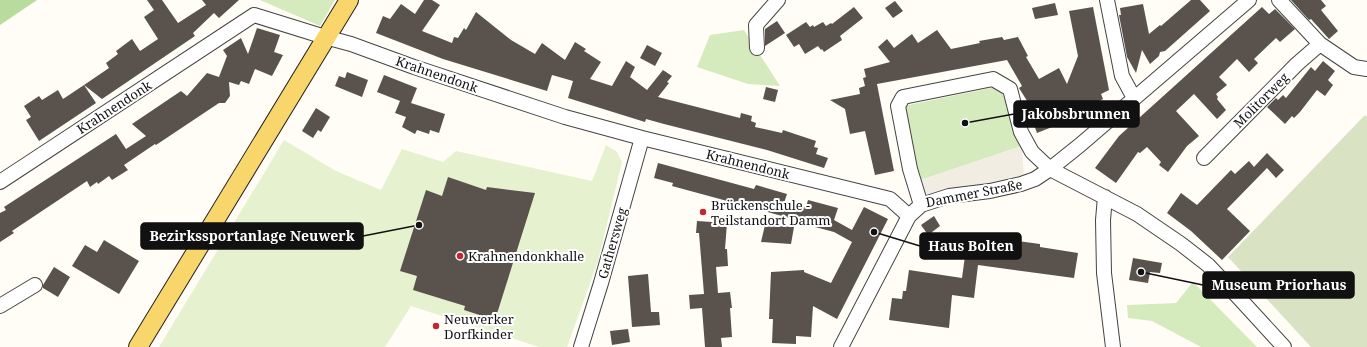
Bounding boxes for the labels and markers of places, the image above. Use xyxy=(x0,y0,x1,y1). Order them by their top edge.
callout: Jakobsbrunnen xyxy=(1014,101,1139,127)
place label: Brückenschule - Teilstandort Damm xyxy=(711,196,831,229)
marker: Brückenschule - Teilstandort Damm xyxy=(698,207,708,217)
callout: Bezirkssportanlage Neuwerk xyxy=(141,223,363,249)
callout: Haus Bolten xyxy=(920,233,1021,259)
place label: Krahnendonkhalle xyxy=(468,247,584,265)
marker: Krahnendonkhalle xyxy=(455,251,465,261)
callout: Museum Priorhaus xyxy=(1203,272,1354,298)
place label: Neuwerker Dorfkinder xyxy=(444,310,514,343)
marker: Neuwerker Dorfkinder xyxy=(431,321,441,331)

